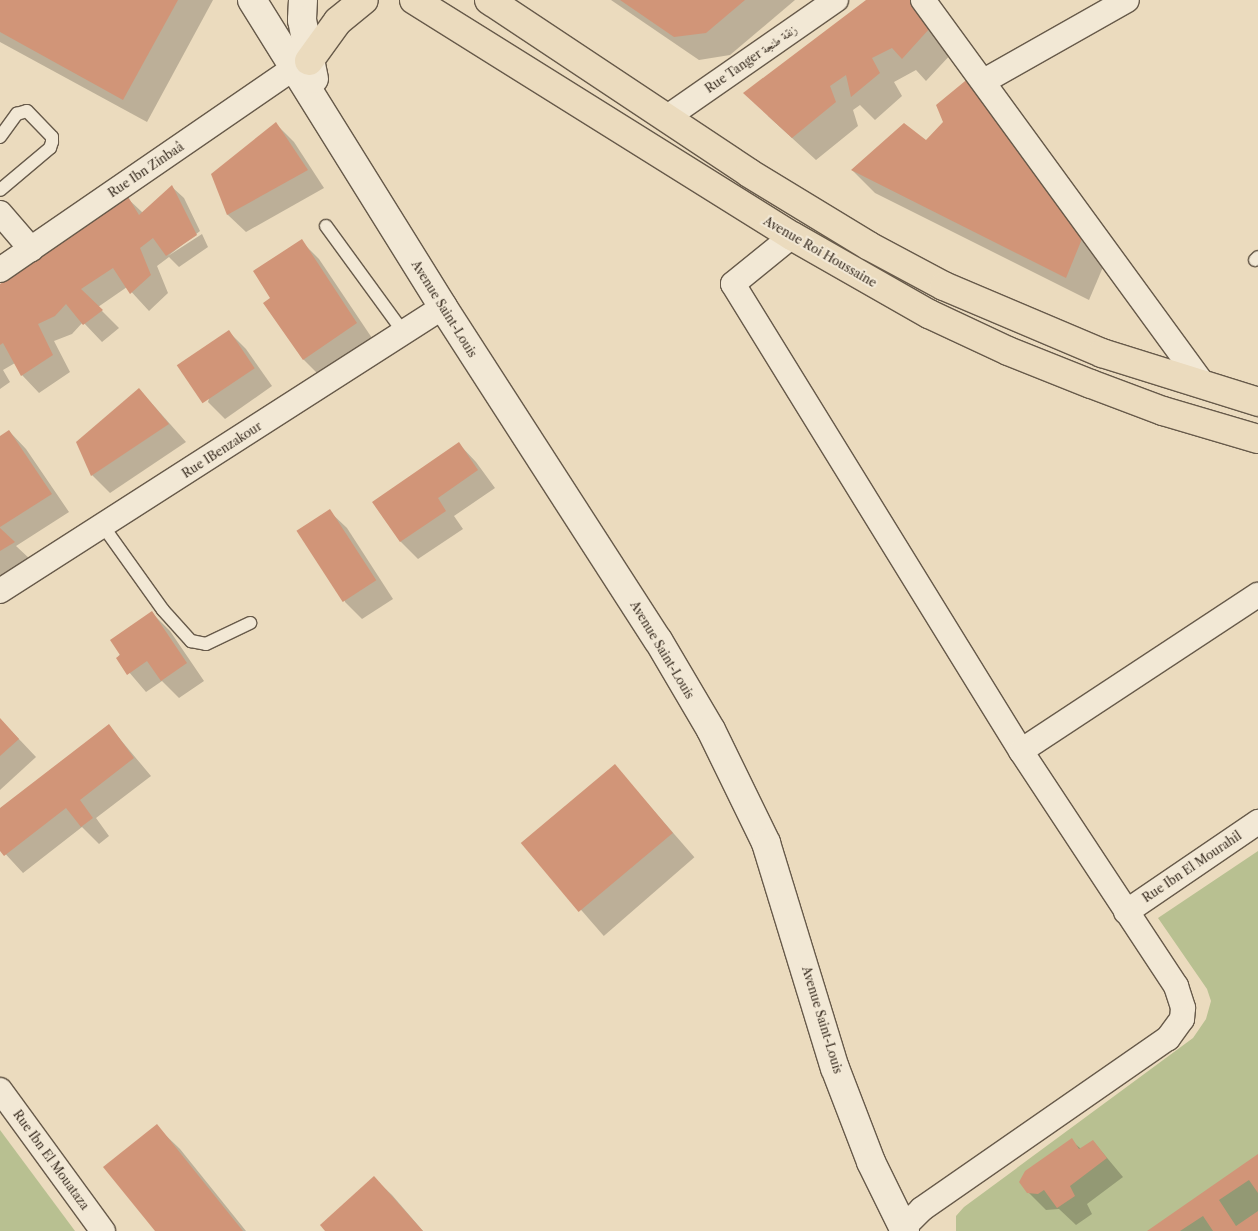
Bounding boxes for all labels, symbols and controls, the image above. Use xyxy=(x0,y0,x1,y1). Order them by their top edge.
street label: Rue Tanger زنقة طنجة xyxy=(702,22,800,96)
street label: Rue Ibn Zinbaâ xyxy=(106,140,186,200)
street label: Avenue Roi Houssaine xyxy=(761,214,879,290)
street label: Avenue Saint-Louis xyxy=(408,258,480,360)
street label: Rue IBenzakour xyxy=(179,419,265,481)
street label: Avenue Saint-Louis xyxy=(627,598,697,702)
street label: Rue Ibn El Mourahil xyxy=(1140,829,1244,905)
street label: Avenue Saint-Louis xyxy=(799,965,845,1075)
street label: Rue Ibn El Mouataza xyxy=(10,1107,92,1213)

